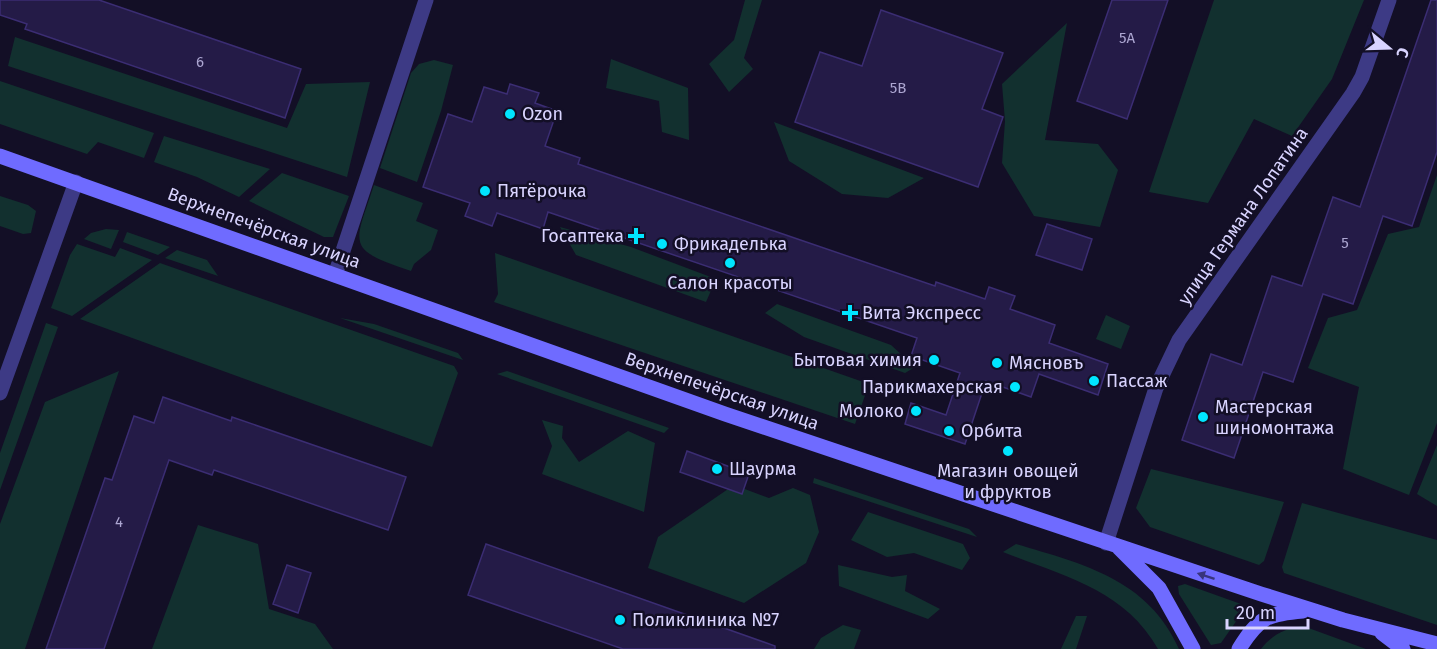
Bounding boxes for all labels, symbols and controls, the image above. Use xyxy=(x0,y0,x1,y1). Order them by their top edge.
north arrow xyxy=(1359,18,1419,78)
house number: 5А xyxy=(1119,29,1135,47)
text: С xyxy=(1392,45,1413,61)
house number: 6 xyxy=(196,53,204,71)
house number: 5В xyxy=(890,79,906,97)
place label: Ozon xyxy=(522,103,563,125)
marker: Ozon xyxy=(503,107,517,121)
street label: улица Германа Лопатина xyxy=(1173,123,1313,309)
place label: Пятёрочка xyxy=(497,180,587,202)
street label: Верхнепечёрская улица xyxy=(165,183,363,273)
marker: Пятёрочка xyxy=(478,184,492,198)
place label: Госаптека xyxy=(541,225,624,247)
marker: Госаптека xyxy=(629,229,643,243)
place label: Фрикаделька xyxy=(674,233,787,255)
house number: 5 xyxy=(1341,234,1349,252)
marker: Фрикаделька xyxy=(655,237,669,251)
marker: Салон красоты xyxy=(723,256,737,270)
place label: Салон красоты xyxy=(667,272,793,294)
place label: Вита Экспресс xyxy=(862,302,982,324)
marker: Вита Экспресс xyxy=(843,306,857,320)
street label: Верхнепечёрская улица xyxy=(622,347,822,435)
place label: Бытовая химия xyxy=(793,349,922,371)
place label: Мясновъ xyxy=(1009,352,1084,374)
marker: Бытовая химия xyxy=(927,353,941,367)
marker: Мясновъ xyxy=(990,356,1004,370)
place label: Пассаж xyxy=(1106,370,1167,392)
marker: Пассаж xyxy=(1087,374,1101,388)
place label: Парикмахерская xyxy=(862,376,1003,398)
marker: Парикмахерская xyxy=(1008,380,1022,394)
place label: Мастерская шиномонтажа xyxy=(1215,396,1334,439)
place label: Молоко xyxy=(839,400,904,422)
marker: Молоко xyxy=(909,404,923,418)
marker: Мастерская шиномонтажа xyxy=(1196,410,1210,424)
place label: Орбита xyxy=(961,420,1023,442)
marker: Орбита xyxy=(942,424,956,438)
marker: Магазин овощей и фруктов xyxy=(1001,444,1015,458)
place label: Шаурма xyxy=(729,458,797,480)
place label: Магазин овощей и фруктов xyxy=(937,460,1079,503)
marker: Шаурма xyxy=(710,462,724,476)
house number: 4 xyxy=(115,513,123,531)
one-way arrow xyxy=(1197,571,1215,580)
scale bar xyxy=(1227,592,1308,630)
text: 20 m xyxy=(1236,602,1275,624)
place label: Поликлиника №7 xyxy=(632,609,779,631)
marker: Поликлиника №7 xyxy=(613,613,627,627)

